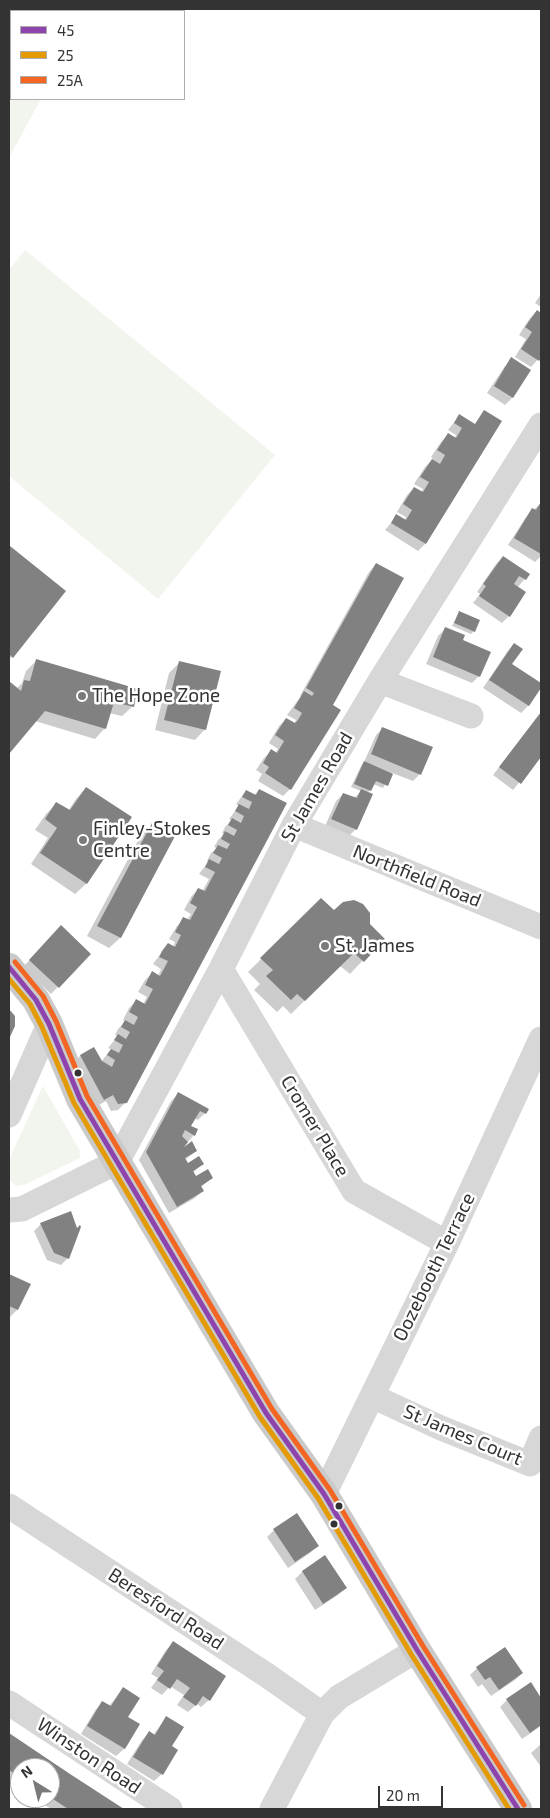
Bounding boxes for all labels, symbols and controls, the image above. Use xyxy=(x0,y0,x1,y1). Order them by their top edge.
legend xyxy=(10,10,185,100)
text: 45 xyxy=(57,21,74,39)
text: 25 xyxy=(57,46,73,64)
text: 25A xyxy=(57,71,83,89)
place label: The Hope Zone xyxy=(92,685,220,707)
marker: The Hope Zone xyxy=(76,690,88,702)
street label: St James Road xyxy=(276,728,358,846)
place label: Finley-Stokes Centre xyxy=(93,818,211,862)
marker: Finley-Stokes Centre xyxy=(77,834,89,846)
street label: Northfield Road xyxy=(350,840,484,912)
place label: St. James xyxy=(335,935,415,957)
marker: St. James xyxy=(319,940,331,952)
unlabelled marker xyxy=(73,1068,83,1078)
street label: Cromer Place xyxy=(276,1071,354,1181)
street label: Oozebooth Terrace xyxy=(388,1189,480,1345)
street label: St James Court xyxy=(400,1400,526,1470)
unlabelled marker xyxy=(334,1501,344,1511)
unlabelled marker xyxy=(329,1519,339,1529)
street label: Beresford Road xyxy=(104,1563,228,1655)
street label: Winston Road xyxy=(33,1713,145,1799)
north arrow xyxy=(10,1758,60,1808)
text: N xyxy=(17,1761,36,1781)
scale bar xyxy=(380,1776,445,1808)
text: 20 m xyxy=(386,1786,420,1804)

